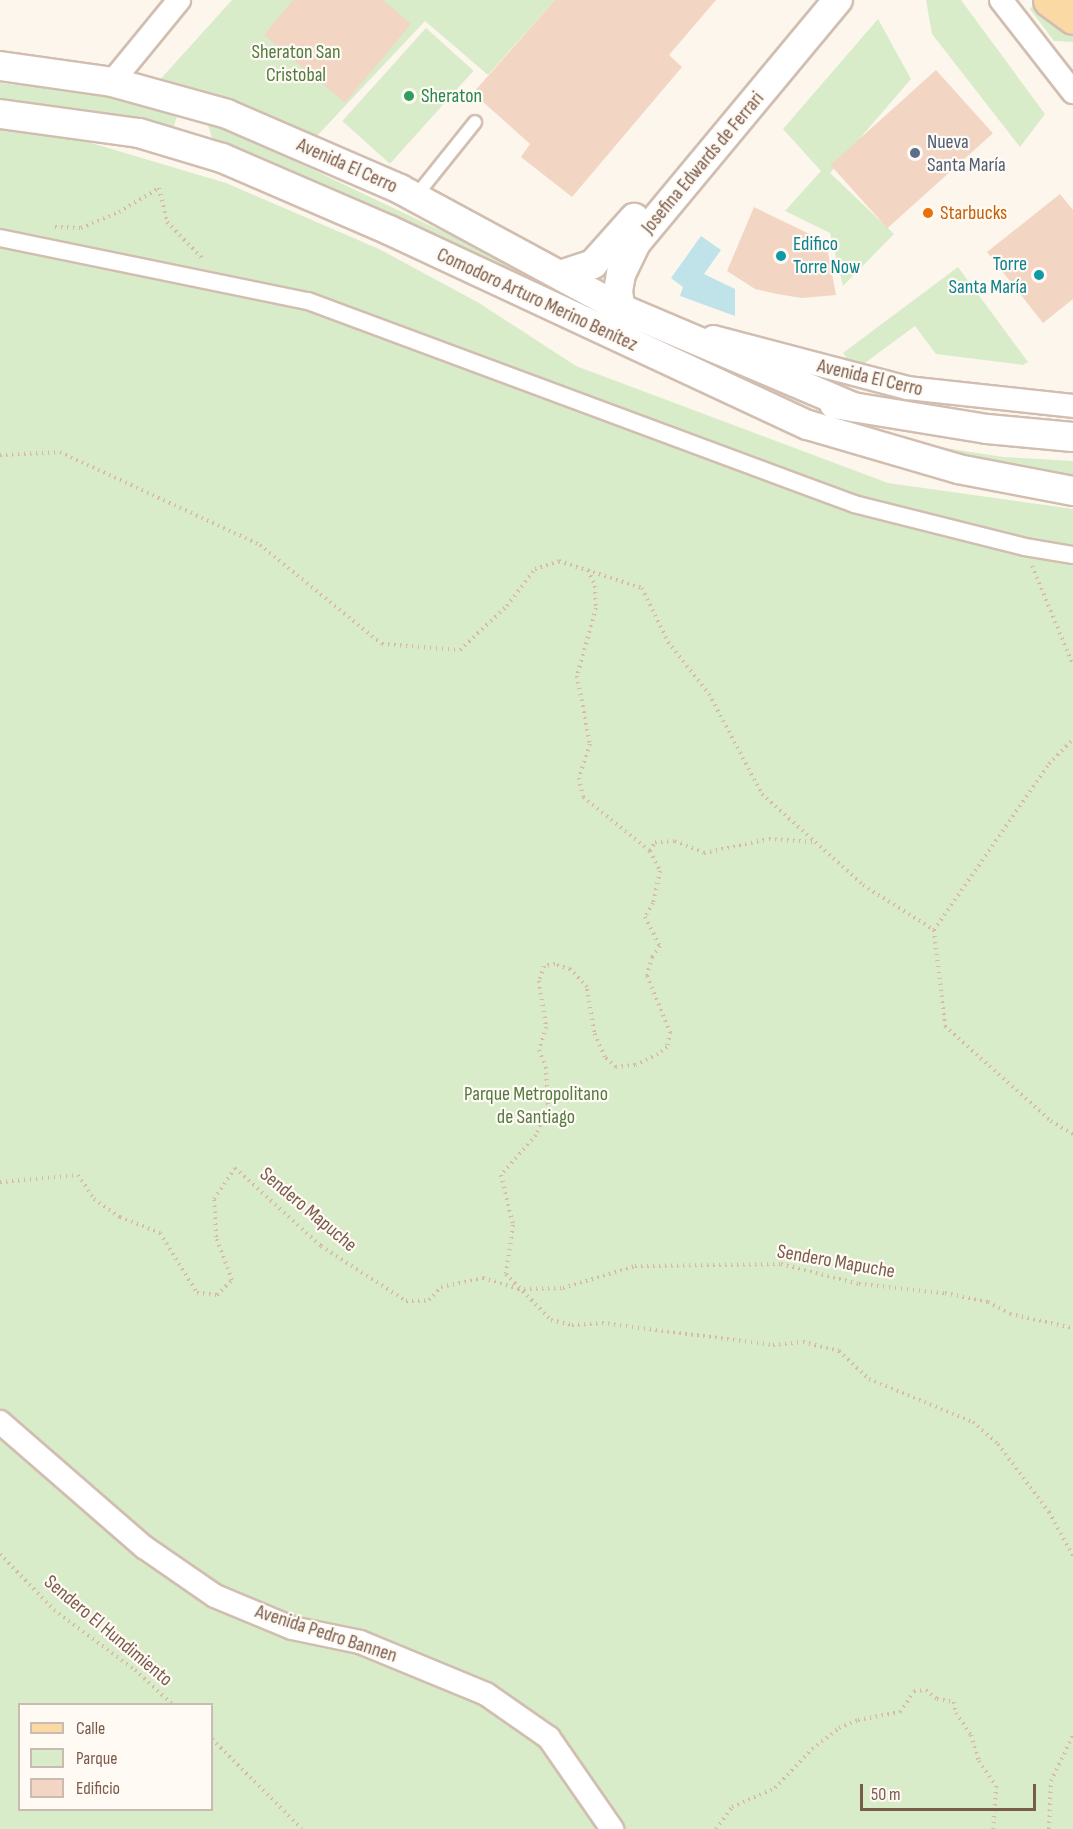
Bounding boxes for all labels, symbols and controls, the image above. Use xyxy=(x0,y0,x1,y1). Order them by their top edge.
park label: Sheraton San Cristobal xyxy=(251,41,341,88)
place label: Sheraton xyxy=(421,84,482,108)
street label: Josefina Edwards de Ferrari xyxy=(637,87,769,239)
marker: Sheraton xyxy=(402,89,416,103)
place label: Nueva Santa María xyxy=(927,130,1006,177)
street label: Avenida El Cerro xyxy=(293,133,401,199)
marker: Nueva Santa María xyxy=(908,146,922,160)
place label: Starbucks xyxy=(940,201,1007,225)
marker: Starbucks xyxy=(921,206,935,220)
place label: Edifico Torre Now xyxy=(793,232,860,279)
street label: Comodoro Arturo Merino Benítez xyxy=(433,243,641,357)
marker: Edifico Torre Now xyxy=(774,249,788,263)
place label: Torre Santa María xyxy=(948,252,1027,299)
marker: Torre Santa María xyxy=(1032,268,1046,282)
street label: Avenida El Cerro xyxy=(815,354,925,402)
park label: Parque Metropolitano de Santiago xyxy=(464,1083,608,1130)
street label: Sendero Mapuche xyxy=(255,1162,361,1258)
street label: Sendero Mapuche xyxy=(775,1240,897,1284)
street label: Sendero El Hundimiento xyxy=(39,1570,177,1692)
street label: Avenida Pedro Bannen xyxy=(252,1600,400,1668)
legend xyxy=(18,1703,213,1811)
text: Calle xyxy=(76,1718,105,1739)
text: Parque xyxy=(76,1748,117,1769)
scale bar xyxy=(863,1772,1038,1810)
text: Edificio xyxy=(76,1778,120,1799)
text: 50 m xyxy=(871,1784,901,1805)

